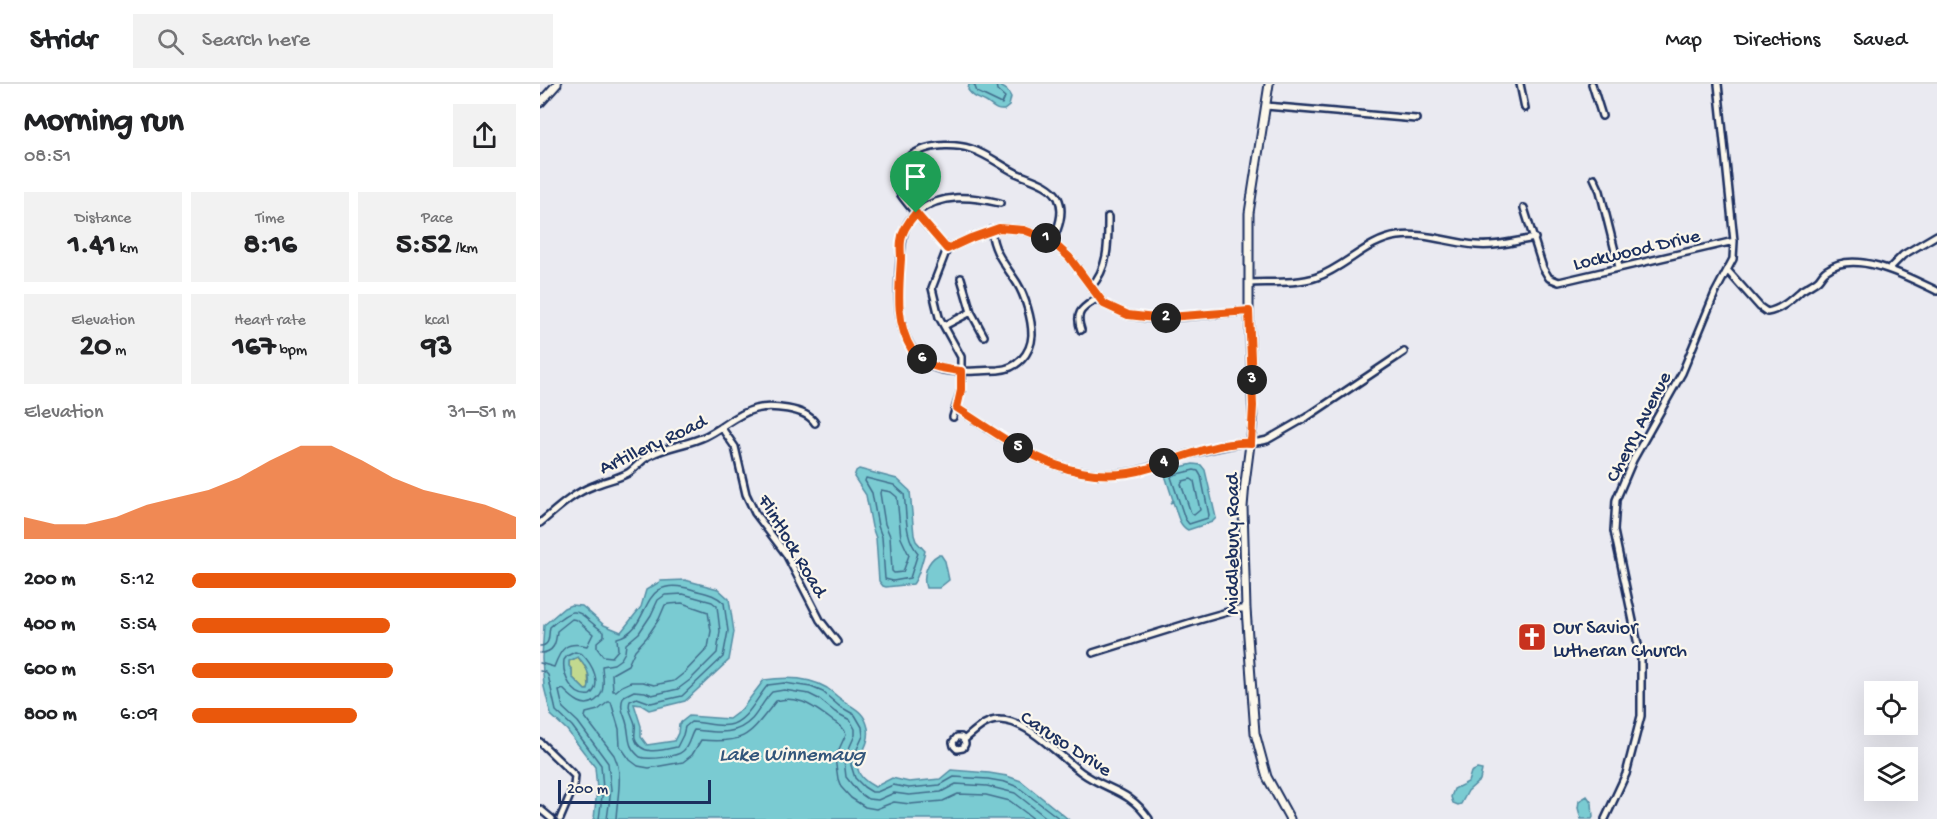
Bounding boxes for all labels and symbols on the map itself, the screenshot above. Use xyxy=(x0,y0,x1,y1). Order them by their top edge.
pin xyxy=(890,151,941,213)
pin: 1 xyxy=(1031,223,1061,253)
street label: Lockwood Drive xyxy=(1571,225,1703,277)
pin: 2 xyxy=(1151,303,1181,333)
pin: 6 xyxy=(907,344,937,374)
pin: 3 xyxy=(1237,365,1267,395)
street label: Cherry Avenue xyxy=(1602,368,1678,487)
street label: Artillery Road xyxy=(596,410,713,481)
pin: 5 xyxy=(1003,433,1033,463)
pin: 4 xyxy=(1149,448,1179,478)
street label: Middlebury Road xyxy=(1223,471,1246,615)
street label: Flintlock Road xyxy=(751,490,832,604)
place label: Our Savior Lutheran Church xyxy=(1553,618,1687,664)
church icon: Our Savior Lutheran Church xyxy=(1516,621,1548,653)
street label: Caruso Drive xyxy=(1015,707,1116,783)
water label: Lake Winnemaug xyxy=(719,744,867,769)
scale bar xyxy=(558,777,711,804)

